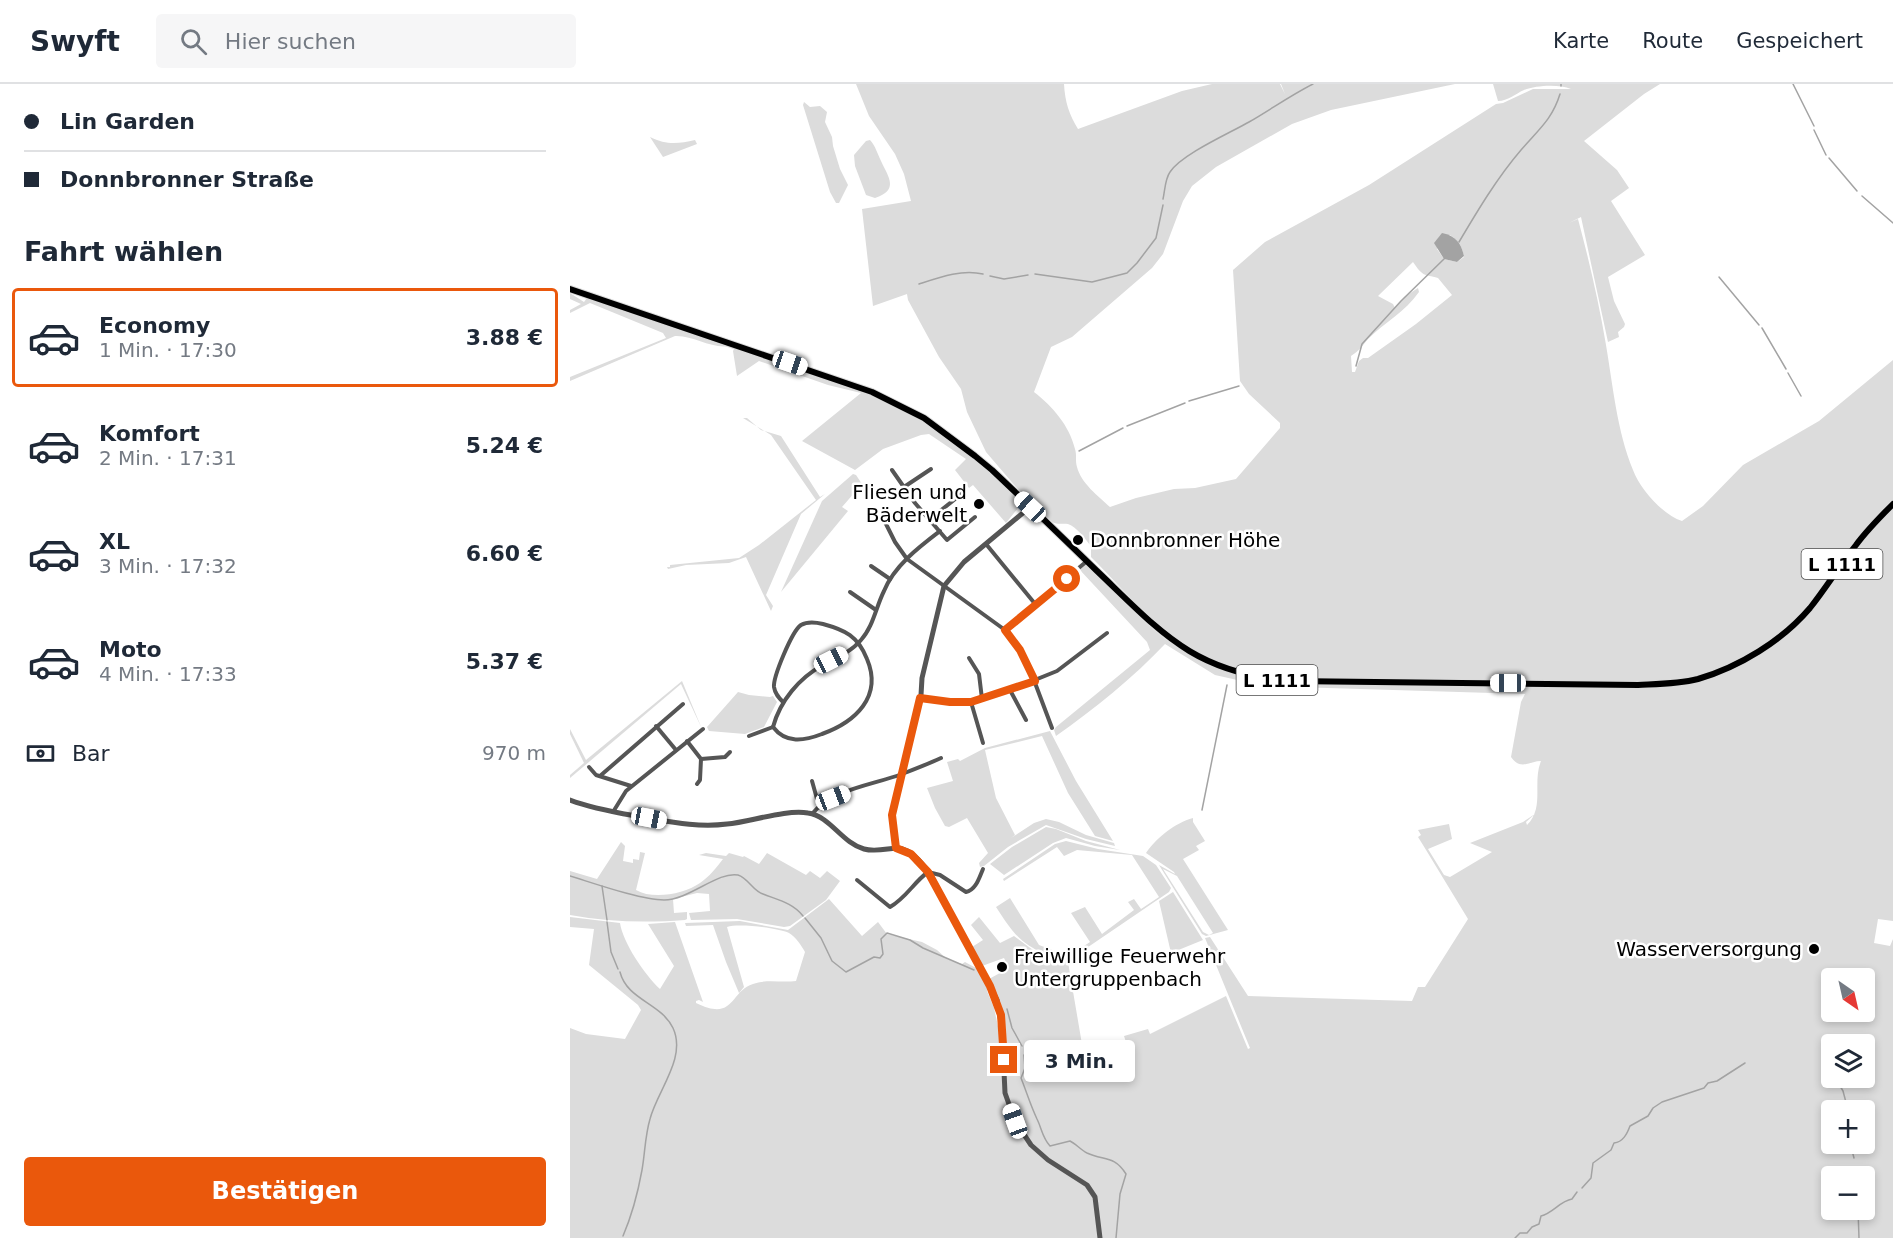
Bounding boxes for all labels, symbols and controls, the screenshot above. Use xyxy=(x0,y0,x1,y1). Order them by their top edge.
search box xyxy=(156,14,576,68)
text: Swyft xyxy=(30,25,120,58)
icon: search xyxy=(177,25,210,58)
text: Hier suchen xyxy=(225,29,356,54)
text: Karte xyxy=(1553,29,1609,53)
text: Route xyxy=(1642,29,1703,53)
text: Gespeichert xyxy=(1736,29,1863,53)
text: Lin Garden xyxy=(60,109,195,134)
text: Donnbronner Straße xyxy=(60,167,314,192)
text: Fahrt wählen xyxy=(24,236,223,267)
icon: car xyxy=(27,311,81,365)
text: Economy xyxy=(99,313,210,338)
text: 3.88 € xyxy=(466,325,543,350)
text: 1 Min. · 17:30 xyxy=(99,338,237,362)
car xyxy=(770,349,810,377)
icon: car xyxy=(27,419,81,473)
text: Komfort xyxy=(99,421,200,446)
text: 5.24 € xyxy=(466,433,543,458)
text: 2 Min. · 17:31 xyxy=(99,446,237,470)
place label: Fliesen und Bäderwelt xyxy=(852,480,967,527)
car xyxy=(1011,488,1049,526)
marker: Fliesen und Bäderwelt xyxy=(972,497,986,511)
icon: car xyxy=(27,527,81,581)
place label: Donnbronner Höhe xyxy=(1090,528,1280,552)
text: XL xyxy=(99,529,130,554)
marker: Donnbronner Höhe xyxy=(1071,533,1085,547)
text: 6.60 € xyxy=(466,541,543,566)
road number: L 1111 xyxy=(1802,549,1882,579)
text: 3 Min. · 17:32 xyxy=(99,554,237,578)
route start xyxy=(1053,565,1080,592)
icon: car xyxy=(27,635,81,689)
text: Moto xyxy=(99,637,162,662)
car xyxy=(811,644,851,676)
text: 5.37 € xyxy=(466,649,543,674)
text: 4 Min. · 17:33 xyxy=(99,662,237,686)
road number: L 1111 xyxy=(1236,665,1318,695)
car xyxy=(1490,674,1526,692)
icon: cash xyxy=(24,737,57,770)
text: Bar xyxy=(72,741,110,766)
text: 970 m xyxy=(482,741,546,765)
car xyxy=(813,783,853,813)
car xyxy=(630,806,668,830)
place label: Wasserversorgung xyxy=(1616,937,1802,961)
marker: Wasserversorgung xyxy=(1807,942,1821,956)
place label: Freiwillige Feuerwehr Untergruppenbach xyxy=(1014,944,1226,991)
marker: Freiwillige Feuerwehr Untergruppenbach xyxy=(995,960,1009,974)
north arrow xyxy=(1821,968,1875,1022)
map controls xyxy=(1821,968,1875,1220)
button: layers xyxy=(1821,1034,1875,1088)
callout: 3 Min. xyxy=(1025,1039,1136,1081)
route end xyxy=(990,1046,1017,1073)
text: 3 Min. xyxy=(1045,1049,1114,1073)
button: + xyxy=(1821,1100,1875,1154)
car xyxy=(1000,1101,1030,1141)
button: Bestätigen xyxy=(24,1157,546,1226)
button: − xyxy=(1821,1166,1875,1220)

